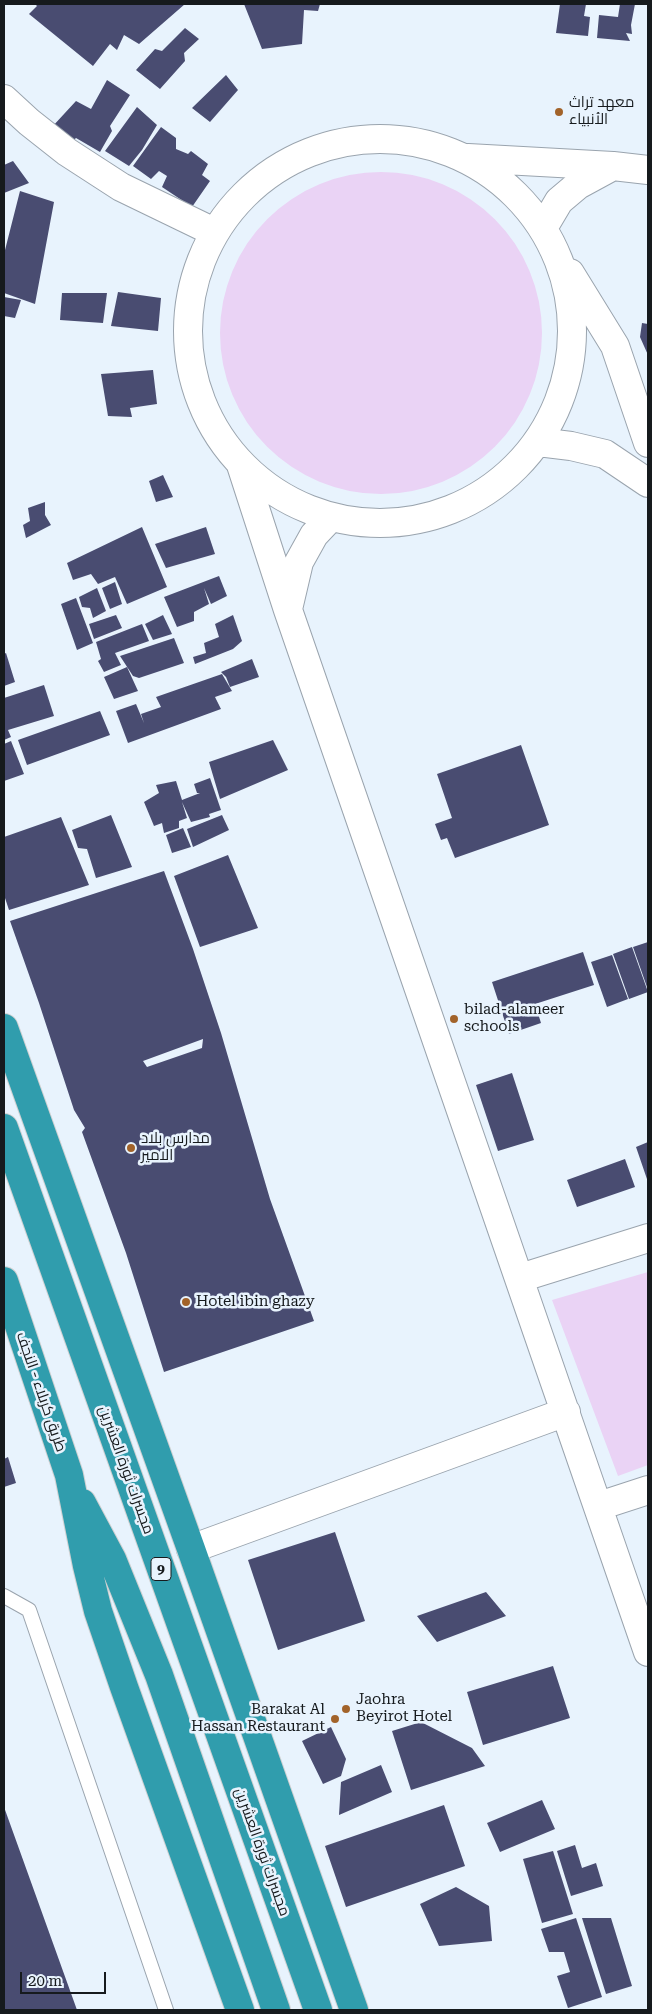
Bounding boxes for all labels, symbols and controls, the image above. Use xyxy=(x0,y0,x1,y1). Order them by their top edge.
place label: معهد تراث الأنبياء xyxy=(569,94,634,129)
marker: معهد تراث الأنبياء xyxy=(553,106,565,118)
place label: bilad-alameer schools xyxy=(464,1001,565,1036)
marker: bilad-alameer schools xyxy=(448,1013,460,1025)
place label: مدارس بلاد الامير xyxy=(141,1130,210,1165)
marker: مدارس بلاد الامير xyxy=(125,1142,137,1154)
place label: Hotel ibin ghazy xyxy=(196,1293,315,1311)
marker: Hotel ibin ghazy xyxy=(180,1296,192,1308)
street label: طريق کربلاء - النجف xyxy=(12,1330,70,1454)
street label: مجسرات ثورة العشرين xyxy=(94,1403,158,1537)
road number: 9 xyxy=(151,1558,171,1580)
place label: Jaohra Beyirot Hotel xyxy=(356,1691,452,1726)
place label: Barakat Al Hassan Restaurant xyxy=(191,1701,325,1736)
marker: Jaohra Beyirot Hotel xyxy=(340,1703,352,1715)
marker: Barakat Al Hassan Restaurant xyxy=(329,1713,341,1725)
street label: مجسرات ثورة العشرين xyxy=(230,1785,294,1919)
scale bar xyxy=(22,1962,109,1994)
text: 20 m xyxy=(28,1972,62,1990)

